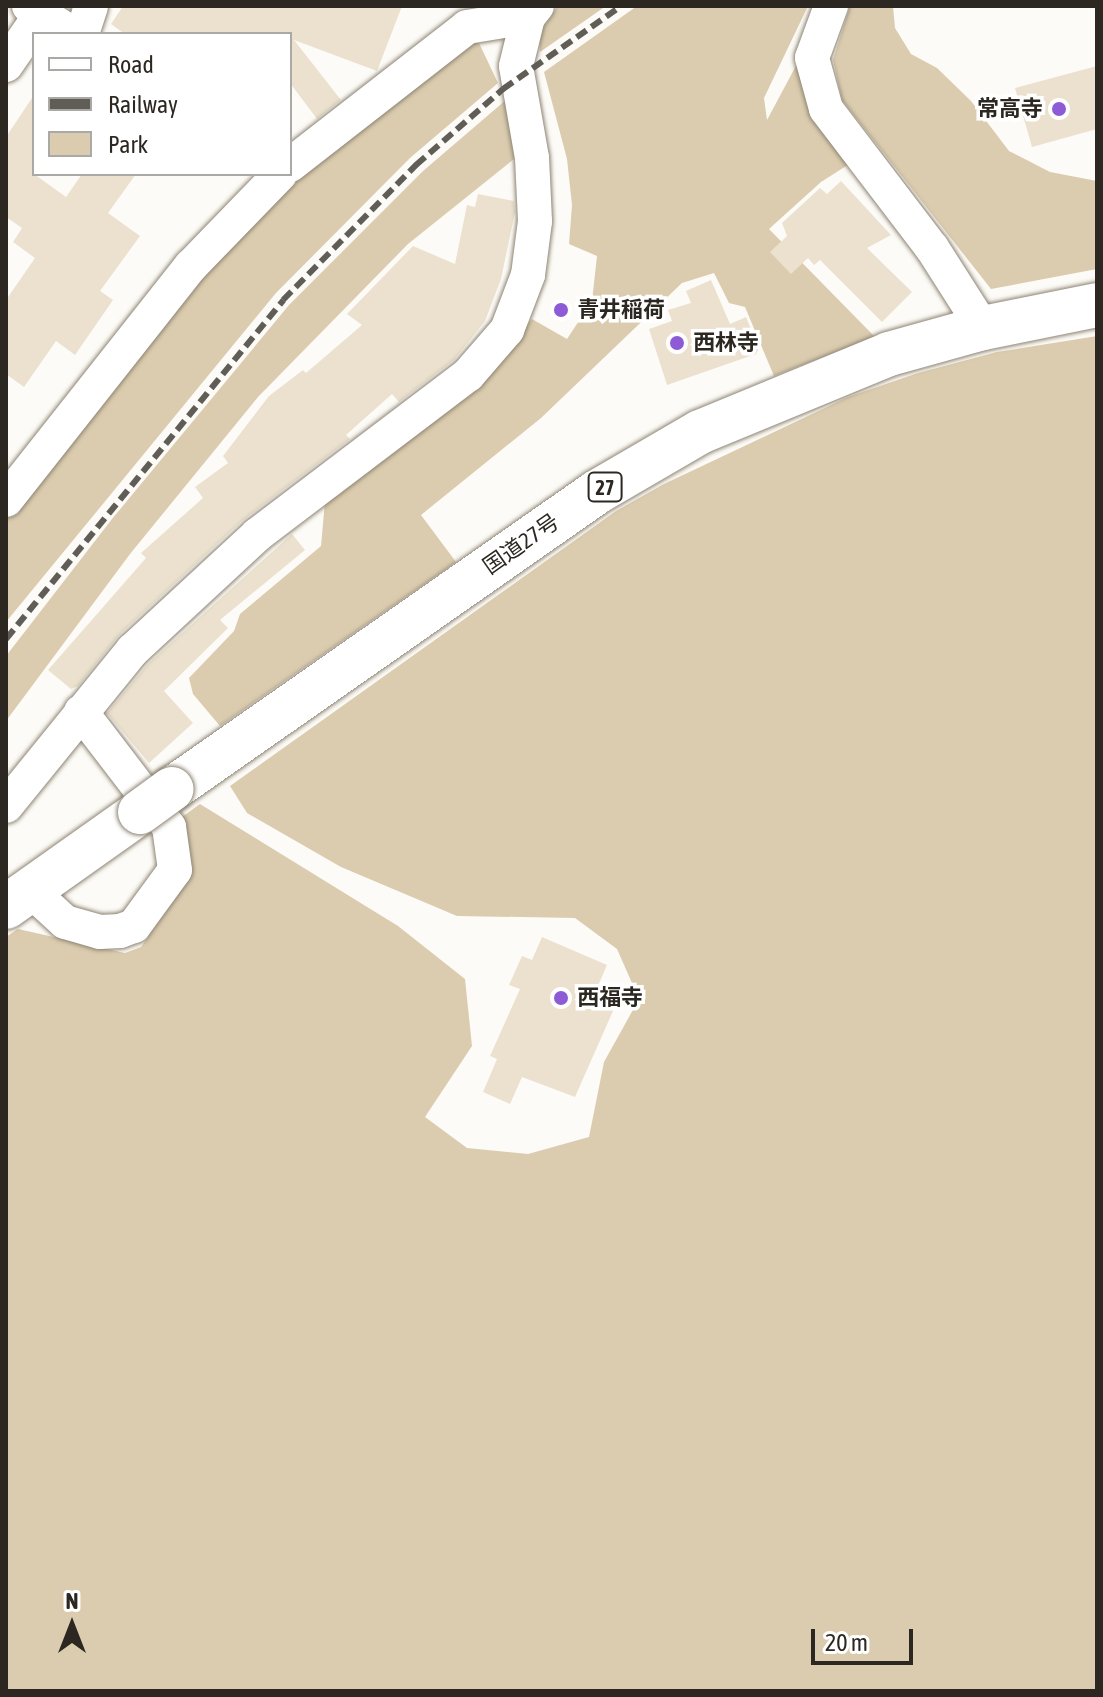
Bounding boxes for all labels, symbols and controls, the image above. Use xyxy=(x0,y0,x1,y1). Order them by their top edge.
legend xyxy=(32,32,292,176)
text: Road xyxy=(108,51,154,78)
text: Railway xyxy=(108,91,178,118)
place label: 常高寺 xyxy=(977,96,1043,122)
marker: 常高寺 xyxy=(1050,100,1068,118)
text: Park xyxy=(108,131,148,158)
place label: 青井稲荷 xyxy=(577,297,665,323)
marker: 青井稲荷 xyxy=(552,301,570,319)
place label: 西林寺 xyxy=(693,330,759,356)
marker: 西林寺 xyxy=(668,334,686,352)
road number: 27 xyxy=(587,471,623,503)
street label: 国道27号 xyxy=(478,508,564,580)
place label: 西福寺 xyxy=(577,985,643,1011)
marker: 西福寺 xyxy=(552,989,570,1007)
north arrow xyxy=(32,1585,112,1665)
text: N xyxy=(66,1588,78,1614)
scale bar xyxy=(815,1613,917,1663)
text: 20 m xyxy=(825,1629,868,1656)

